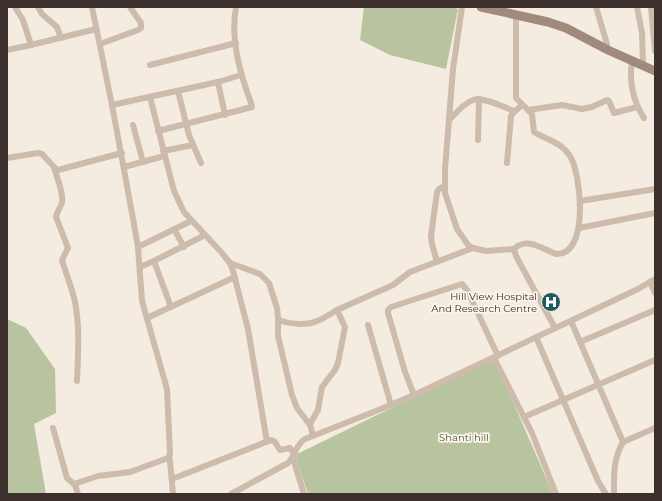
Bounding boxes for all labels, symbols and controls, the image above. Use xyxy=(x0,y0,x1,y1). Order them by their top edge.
place label: Hill View Hospital And Research Centre xyxy=(431,290,537,315)
hospital icon: Hill View Hospital And Research Centre xyxy=(540,291,562,313)
park label: Shanti hill xyxy=(439,431,489,444)

